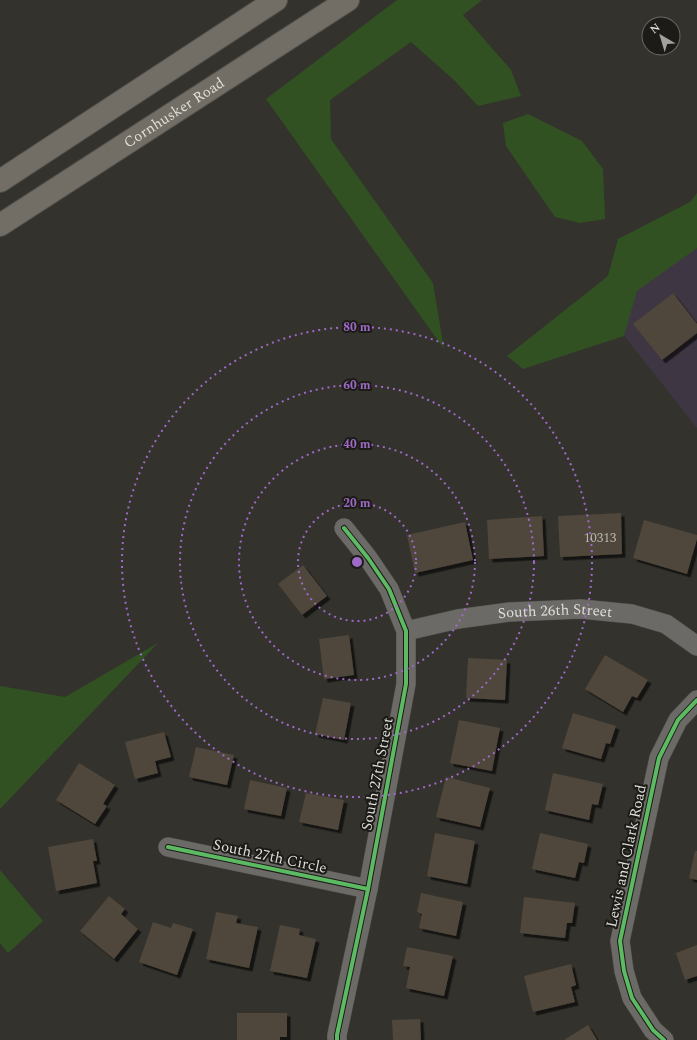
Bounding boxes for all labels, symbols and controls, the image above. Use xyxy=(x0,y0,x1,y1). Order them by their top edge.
north arrow xyxy=(641,16,681,56)
text: N xyxy=(646,19,664,38)
street label: Cornhusker Road xyxy=(119,72,229,154)
text: 80 m xyxy=(343,318,371,337)
text: 60 m xyxy=(343,376,371,395)
text: 40 m xyxy=(343,435,371,454)
text: 20 m xyxy=(343,494,371,513)
house number: 10313 xyxy=(584,528,617,548)
centre of rings xyxy=(350,555,364,569)
street label: South 26th Street xyxy=(496,598,613,626)
street label: South 27th Street xyxy=(355,716,400,833)
street label: Lewis and Clark Road xyxy=(600,782,653,930)
street label: South 27th Circle xyxy=(211,833,329,880)

